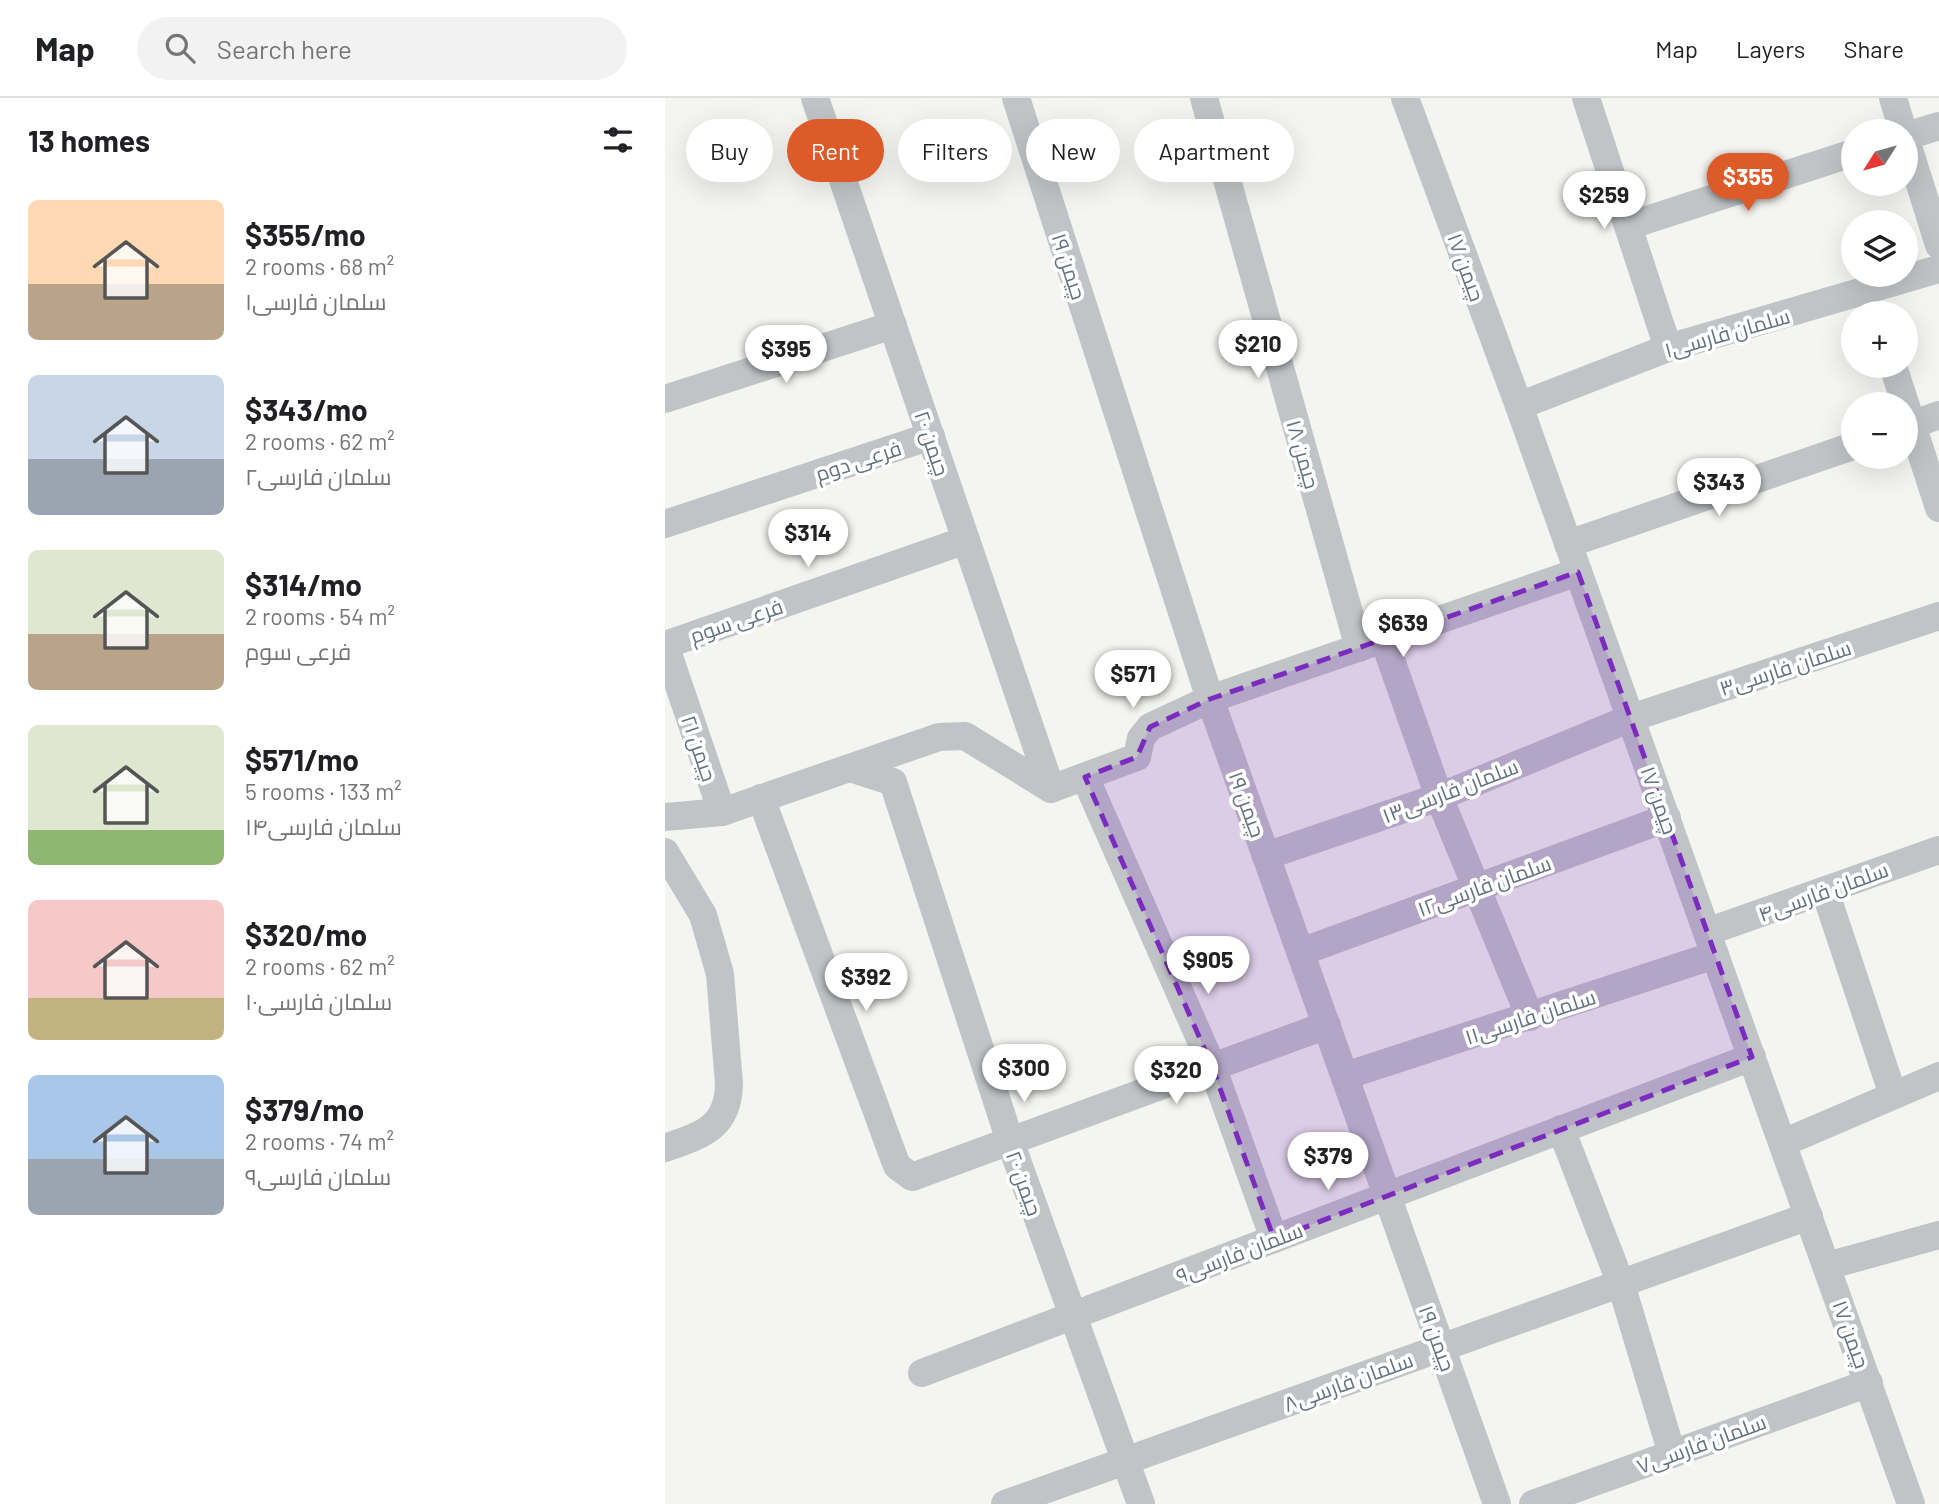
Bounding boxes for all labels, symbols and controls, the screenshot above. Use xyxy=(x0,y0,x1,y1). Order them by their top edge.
search box xyxy=(137,17,627,80)
text: Map xyxy=(35,28,95,68)
icon: search xyxy=(161,29,199,67)
text: Search here xyxy=(217,33,352,64)
text: Map xyxy=(1655,34,1698,63)
text: Layers xyxy=(1736,34,1805,63)
text: Share xyxy=(1843,34,1904,63)
chip: Buy xyxy=(686,119,773,182)
chip: Rent xyxy=(787,119,884,182)
chip: Filters xyxy=(898,119,1012,182)
chip: New xyxy=(1026,119,1120,182)
chip: Apartment xyxy=(1134,119,1294,182)
north arrow xyxy=(1841,119,1918,196)
map controls xyxy=(1841,119,1918,469)
icon: filters xyxy=(599,121,637,159)
text: 13 homes xyxy=(28,122,150,158)
pin: $355 xyxy=(1707,153,1789,213)
text: $355 xyxy=(1723,162,1773,190)
pin: $259 xyxy=(1563,172,1645,231)
text: $259 xyxy=(1579,180,1629,208)
button: layers xyxy=(1841,210,1918,287)
text: $355/mo xyxy=(245,216,366,252)
icon: home xyxy=(84,228,168,312)
street label: چیمن ۱۹ xyxy=(1045,230,1092,303)
street label: چیمن ۱۷ xyxy=(1440,230,1491,305)
text: 2 rooms · 68 m² xyxy=(245,252,394,280)
text: سلمان فارسی۱ xyxy=(245,287,387,315)
button: + xyxy=(1841,301,1918,378)
street label: سلمان فارسی۱ xyxy=(1661,302,1793,364)
pin: $210 xyxy=(1217,320,1299,380)
pin: $395 xyxy=(745,326,827,385)
text: $210 xyxy=(1234,329,1282,357)
text: $395 xyxy=(761,334,811,362)
text: $343/mo xyxy=(245,391,368,427)
button: − xyxy=(1841,392,1918,469)
icon: home xyxy=(84,403,168,487)
street label: چیمن ۲۰ xyxy=(907,407,956,480)
street label: چیمن ۱۸ xyxy=(1279,417,1326,492)
text: 2 rooms · 62 m² xyxy=(245,427,395,455)
street label: فرعی دوم xyxy=(812,434,905,488)
pin: $343 xyxy=(1678,458,1760,518)
text: سلمان فارسی۲ xyxy=(245,462,392,490)
text: $343 xyxy=(1693,467,1745,495)
pin: $314 xyxy=(767,510,849,569)
text: $314 xyxy=(784,518,832,546)
text: $314/mo xyxy=(245,566,362,602)
icon: home xyxy=(84,578,168,662)
street label: فرعی سوم xyxy=(686,592,787,650)
pin: $639 xyxy=(1362,600,1444,659)
text: 2 rooms · 54 m² xyxy=(245,602,395,630)
text: $639 xyxy=(1378,608,1428,636)
street label: سلمان فارسی۳ xyxy=(1716,634,1855,702)
text: فرعی سوم xyxy=(245,637,351,665)
pin: $571 xyxy=(1092,650,1174,710)
text: $571 xyxy=(1110,659,1156,687)
street label: چیمن ۲۱ xyxy=(674,712,723,785)
text: $571/mo xyxy=(245,741,359,777)
icon: home xyxy=(84,753,168,837)
street label: سلمان فارسی۱۳ xyxy=(1379,753,1522,829)
street label: چیمن ۱۷ xyxy=(1633,763,1684,838)
street label: چیمن ۱۹ xyxy=(1222,768,1271,841)
text: 5 rooms · 133 m² xyxy=(245,777,402,805)
text: سلمان فارسی۱۴ xyxy=(245,812,402,840)
street label: سلمان فارسی۱۲ xyxy=(1414,849,1555,923)
street label: سلمان فارسی۴ xyxy=(1754,856,1892,928)
text: $320/mo xyxy=(245,916,367,952)
icon: home xyxy=(84,928,168,1012)
pin: $905 xyxy=(1167,936,1249,996)
text: $905 xyxy=(1183,945,1233,973)
text: 2 rooms · 62 m² xyxy=(245,952,395,980)
pin: $392 xyxy=(825,954,907,1013)
text: $392 xyxy=(841,962,891,990)
street label: سلمان فارسی۱۱ xyxy=(1462,983,1599,1051)
text: سلمان فارسی۱۰ xyxy=(245,987,392,1015)
pin: $300 xyxy=(983,1044,1065,1104)
pin: $320 xyxy=(1135,1046,1217,1106)
text: $300 xyxy=(998,1053,1050,1081)
text: $320 xyxy=(1150,1055,1202,1083)
text: $379/mo xyxy=(245,1091,364,1127)
icon: home xyxy=(84,1103,168,1187)
text: 2 rooms · 74 m² xyxy=(245,1127,394,1155)
pin: $379 xyxy=(1287,1132,1369,1192)
text: $379 xyxy=(1303,1141,1353,1169)
street label: چیمن ۲۰ xyxy=(999,1147,1048,1220)
text: سلمان فارسی۹ xyxy=(245,1162,391,1190)
street label: سلمان فارسی۹ xyxy=(1172,1216,1307,1289)
street label: چیمن ۱۷ xyxy=(1825,1297,1876,1372)
street label: چیمن ۱۹ xyxy=(1412,1302,1461,1375)
street label: سلمان فارسی۸ xyxy=(1280,1346,1417,1418)
street label: سلمان فارسی۷ xyxy=(1633,1408,1770,1480)

